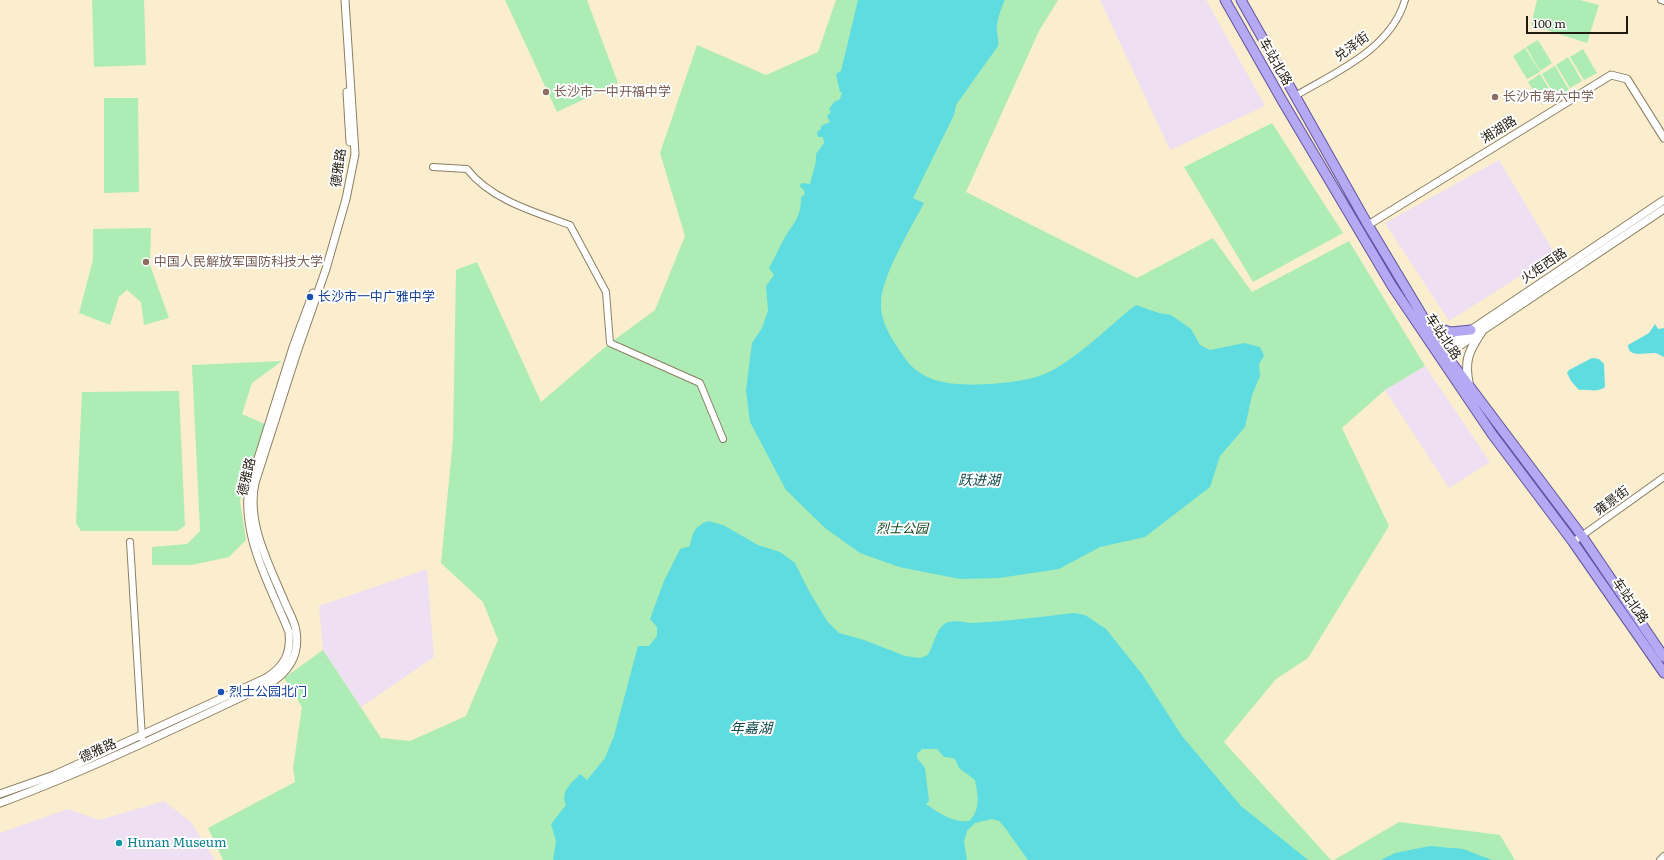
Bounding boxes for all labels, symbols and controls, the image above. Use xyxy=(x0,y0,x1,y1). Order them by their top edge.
scale bar xyxy=(1528,8,1630,34)
text: 100 m xyxy=(1533,14,1566,32)
street label: 兑泽街 xyxy=(1332,29,1372,65)
street label: 车站北路 xyxy=(1255,36,1295,88)
place label: 长沙市一中开福中学 xyxy=(554,84,671,100)
marker: 长沙市一中开福中学 xyxy=(541,87,551,97)
place label: 长沙市第六中学 xyxy=(1503,89,1594,105)
marker: 长沙市第六中学 xyxy=(1490,92,1500,102)
street label: 湘湖路 xyxy=(1478,113,1520,147)
street label: 德雅路 xyxy=(329,148,349,188)
street label: 火炬西路 xyxy=(1518,245,1570,287)
place label: 中国人民解放军国防科技大学 xyxy=(154,254,323,270)
marker: 中国人民解放军国防科技大学 xyxy=(141,257,151,267)
place label: 长沙市一中广雅中学 xyxy=(318,289,435,305)
marker: 长沙市一中广雅中学 xyxy=(305,292,315,302)
street label: 车站北路 xyxy=(1422,311,1464,363)
street label: 德雅路 xyxy=(235,456,259,498)
water label: 跃进湖 xyxy=(958,473,1000,489)
street label: 雍景街 xyxy=(1592,483,1632,519)
park label: 烈士公园 xyxy=(876,521,928,537)
street label: 车站北路 xyxy=(1609,575,1651,627)
place label: 烈士公园北门 xyxy=(229,684,307,700)
marker: 烈士公园北门 xyxy=(216,687,226,697)
water label: 年嘉湖 xyxy=(730,721,772,737)
street label: 德雅路 xyxy=(77,736,119,766)
place label: Hunan Museum xyxy=(127,835,227,851)
marker: Hunan Museum xyxy=(114,838,124,848)

